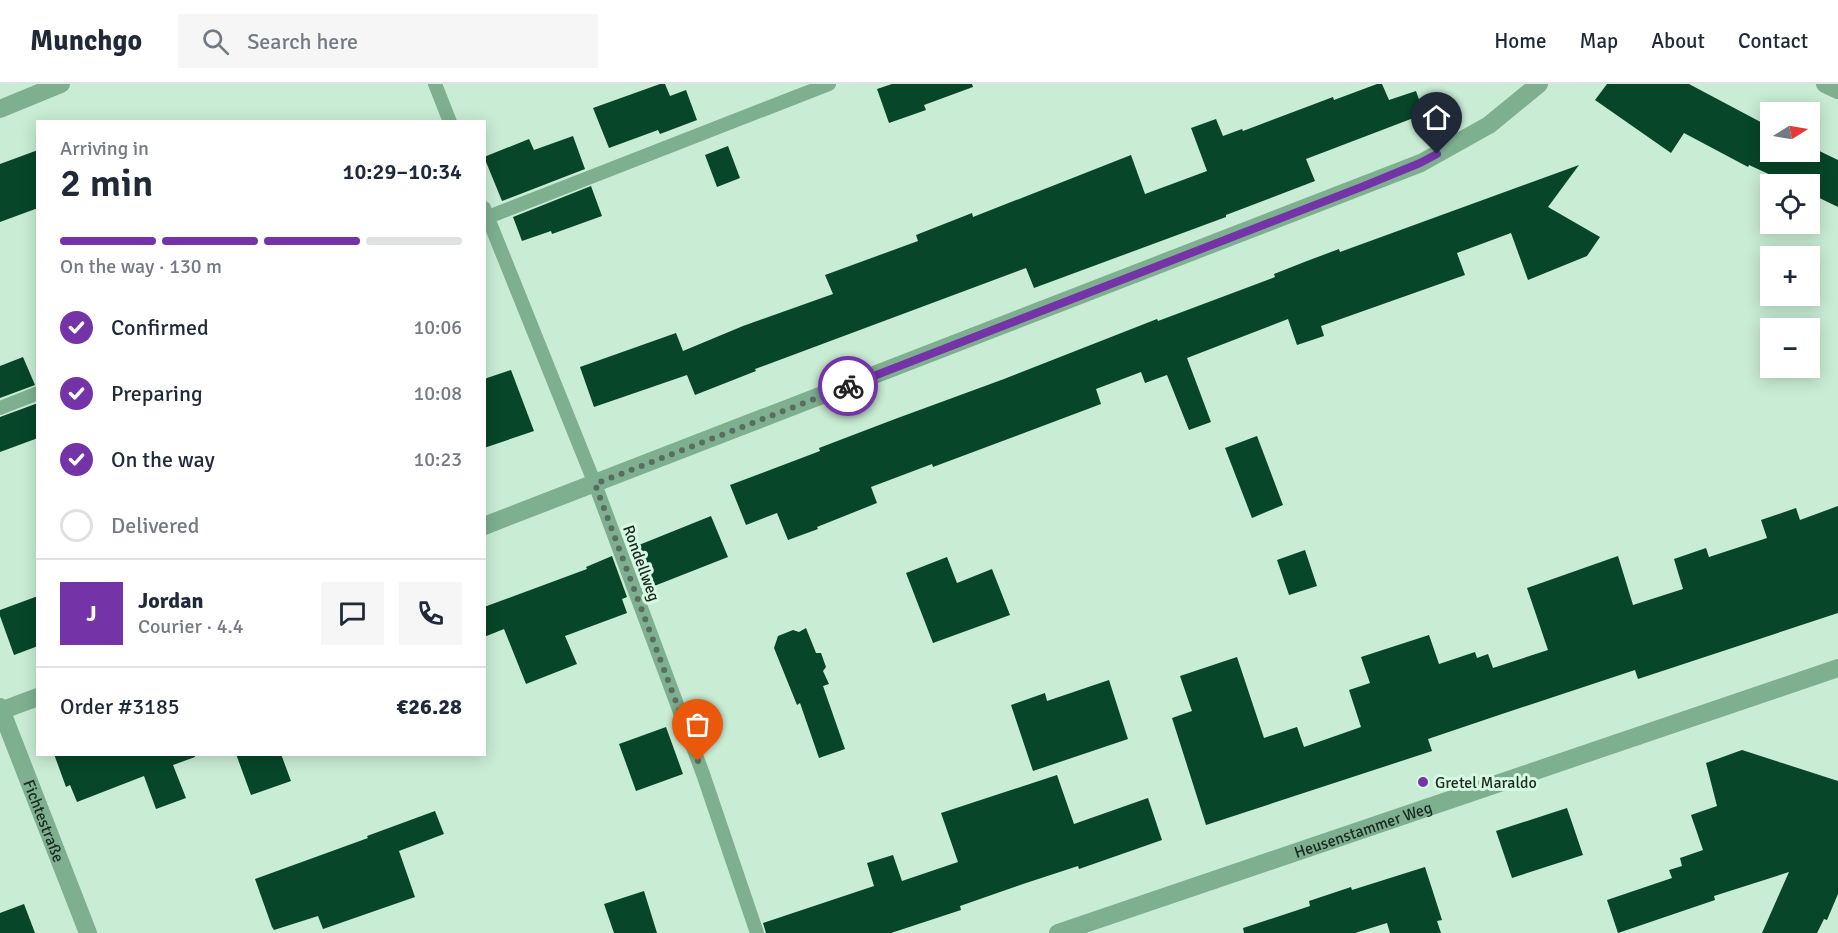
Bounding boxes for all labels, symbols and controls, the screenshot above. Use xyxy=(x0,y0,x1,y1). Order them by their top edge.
search box xyxy=(178,14,598,68)
text: Munchgo xyxy=(30,24,142,58)
icon: search xyxy=(199,25,232,58)
text: Search here xyxy=(247,28,358,55)
text: Home xyxy=(1494,28,1547,54)
text: Map xyxy=(1580,28,1618,54)
text: About xyxy=(1651,28,1705,54)
text: Contact xyxy=(1738,28,1808,54)
pin xyxy=(1411,92,1462,154)
icon: home xyxy=(1420,101,1453,134)
north arrow xyxy=(1760,102,1820,162)
map controls xyxy=(1760,102,1820,378)
text: Arriving in xyxy=(60,136,149,161)
text: 10:29–10:34 xyxy=(343,158,462,185)
text: 2 min xyxy=(60,159,153,207)
button: locate xyxy=(1760,174,1820,234)
button: + xyxy=(1760,246,1820,306)
text: On the way · 130 m xyxy=(60,254,222,279)
icon: check xyxy=(60,311,93,344)
text: Confirmed xyxy=(111,314,209,341)
text: 10:06 xyxy=(413,315,462,340)
button: − xyxy=(1760,318,1820,378)
courier xyxy=(818,356,878,416)
icon: bike xyxy=(832,370,865,403)
icon: check xyxy=(60,377,93,410)
text: Preparing xyxy=(111,380,203,407)
text: 10:08 xyxy=(413,381,462,406)
icon: check xyxy=(60,443,93,476)
text: On the way xyxy=(111,446,215,473)
text: 10:23 xyxy=(413,447,462,472)
text: Delivered xyxy=(111,512,199,539)
street label: Rondellweg xyxy=(618,522,664,604)
button: chat xyxy=(321,582,384,645)
button: phone xyxy=(399,582,462,645)
text: Jordan xyxy=(138,587,204,614)
text: J xyxy=(86,600,97,627)
text: Courier · 4.4 xyxy=(138,614,244,639)
text: Order #3185 xyxy=(60,693,180,720)
text: €26.28 xyxy=(396,693,462,720)
pin xyxy=(672,699,723,761)
icon: bag xyxy=(681,708,714,741)
place label: Gretel Maraldo xyxy=(1435,773,1537,793)
marker: Gretel Maraldo xyxy=(1416,775,1430,789)
street label: Fichtestraße xyxy=(18,777,68,865)
street label: Heusenstammer Weg xyxy=(1292,798,1435,863)

